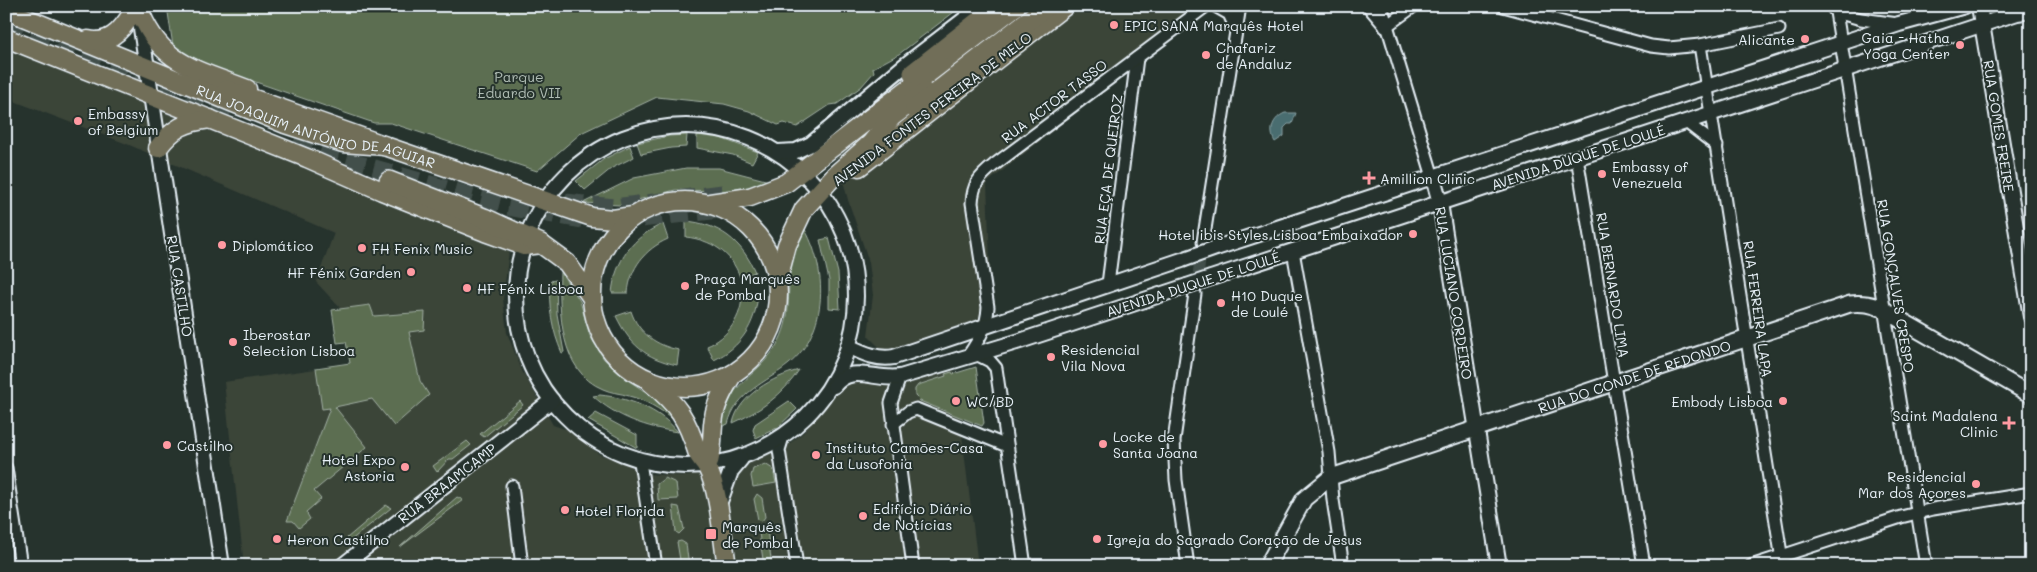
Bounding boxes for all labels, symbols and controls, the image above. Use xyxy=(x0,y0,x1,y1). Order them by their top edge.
place label: EPIC SANA Marquês Hotel xyxy=(1124,16,1304,35)
marker: EPIC SANA Marquês Hotel xyxy=(1108,19,1120,31)
street label: AVENIDA FONTES PEREIRA DE MELO xyxy=(828,28,1036,190)
place label: Gaia - Hatha Yoga Center xyxy=(1862,28,1950,63)
place label: Alicante xyxy=(1738,30,1795,49)
marker: Alicante xyxy=(1799,33,1811,45)
place label: Chafariz de Andaluz xyxy=(1216,38,1292,73)
marker: Gaia - Hatha Yoga Center xyxy=(1954,39,1966,51)
marker: Chafariz de Andaluz xyxy=(1200,49,1212,61)
street label: RUA ACTOR TASSO xyxy=(997,55,1111,147)
street label: RUA GOMES FREIRE xyxy=(1979,59,2019,193)
park label: Parque Eduardo VII xyxy=(477,67,561,102)
street label: RUA JOAQUIM ANTÓNIO DE AGUIAR xyxy=(194,79,438,172)
street label: RUA EÇA DE QUEIROZ xyxy=(1089,93,1127,245)
place label: Embassy of Belgium xyxy=(88,104,158,139)
marker: Embassy of Belgium xyxy=(72,115,84,127)
street label: AVENIDA DUQUE DE LOULÉ xyxy=(1489,120,1667,194)
place label: Embassy of Venezuela xyxy=(1612,157,1689,192)
marker: Embassy of Venezuela xyxy=(1596,168,1608,180)
place label: Amillion Clinic xyxy=(1380,169,1475,188)
marker: Amillion Clinic xyxy=(1362,171,1376,185)
street label: RUA GONÇALVES CRESPO xyxy=(1873,198,1919,374)
street label: RUA LUCIANO CORDEIRO xyxy=(1431,205,1477,381)
street label: RUA BERNARDO LIMA xyxy=(1592,211,1634,359)
place label: Hotel ibis Styles Lisboa Embaixador xyxy=(1158,225,1403,244)
marker: Hotel ibis Styles Lisboa Embaixador xyxy=(1407,228,1419,240)
street label: RUA CASTILHO xyxy=(163,234,197,338)
place label: Diplomático xyxy=(232,236,313,255)
marker: Diplomático xyxy=(216,239,228,251)
place label: FH Fenix Music xyxy=(372,239,473,258)
street label: RUA FERREIRA LAPA xyxy=(1739,239,1777,379)
marker: FH Fenix Music xyxy=(356,242,368,254)
street label: AVENIDA DUQUE DE LOULÉ xyxy=(1104,247,1282,321)
place label: HF Fénix Garden xyxy=(287,263,401,282)
marker: HF Fénix Garden xyxy=(405,266,417,278)
place label: Praça Marquês de Pombal xyxy=(695,269,800,304)
place label: HF Fénix Lisboa xyxy=(477,279,584,298)
marker: Praça Marquês de Pombal xyxy=(679,280,691,292)
marker: HF Fénix Lisboa xyxy=(461,282,473,294)
place label: H10 Duque de Loulé xyxy=(1231,286,1303,321)
marker: H10 Duque de Loulé xyxy=(1215,297,1227,309)
place label: Iberostar Selection Lisboa xyxy=(243,325,355,360)
street label: RUA DO CONDE DE REDONDO xyxy=(1535,335,1733,417)
marker: Iberostar Selection Lisboa xyxy=(227,336,239,348)
place label: Residencial Vila Nova xyxy=(1061,340,1140,375)
marker: Residencial Vila Nova xyxy=(1045,351,1057,363)
place label: WC/BD xyxy=(966,392,1014,411)
place label: Embody Lisboa xyxy=(1672,392,1773,411)
marker: WC/BD xyxy=(950,395,962,407)
marker: Embody Lisboa xyxy=(1777,395,1789,407)
place label: Saint Madalena Clinic xyxy=(1893,406,1998,441)
marker: Saint Madalena Clinic xyxy=(2002,416,2016,430)
place label: Locke de Santa Joana xyxy=(1113,427,1198,462)
place label: Castilho xyxy=(177,436,233,455)
street label: RUA BRAAMCAMP xyxy=(394,438,501,527)
place label: Instituto Camões-Casa da Lusofonia xyxy=(826,438,984,473)
marker: Locke de Santa Joana xyxy=(1097,438,1109,450)
marker: Castilho xyxy=(161,439,173,451)
marker: Instituto Camões-Casa da Lusofonia xyxy=(810,449,822,461)
place label: Hotel Expo Astoria xyxy=(322,450,395,485)
marker: Hotel Expo Astoria xyxy=(399,461,411,473)
place label: Residencial Mar dos Açores xyxy=(1858,467,1966,502)
marker: Residencial Mar dos Açores xyxy=(1970,478,1982,490)
place label: Edifício Diário de Notícias xyxy=(873,499,972,534)
place label: Hotel Florida xyxy=(575,501,665,520)
marker: Hotel Florida xyxy=(559,504,571,516)
marker: Edifício Diário de Notícias xyxy=(857,510,869,522)
place label: Marquês de Pombal xyxy=(722,517,793,552)
marker: Marquês de Pombal xyxy=(704,527,718,541)
place label: Heron Castilho xyxy=(287,530,389,549)
place label: Igreja do Sagrado Coração de Jesus xyxy=(1107,530,1362,549)
marker: Heron Castilho xyxy=(271,533,283,545)
marker: Igreja do Sagrado Coração de Jesus xyxy=(1091,533,1103,545)

